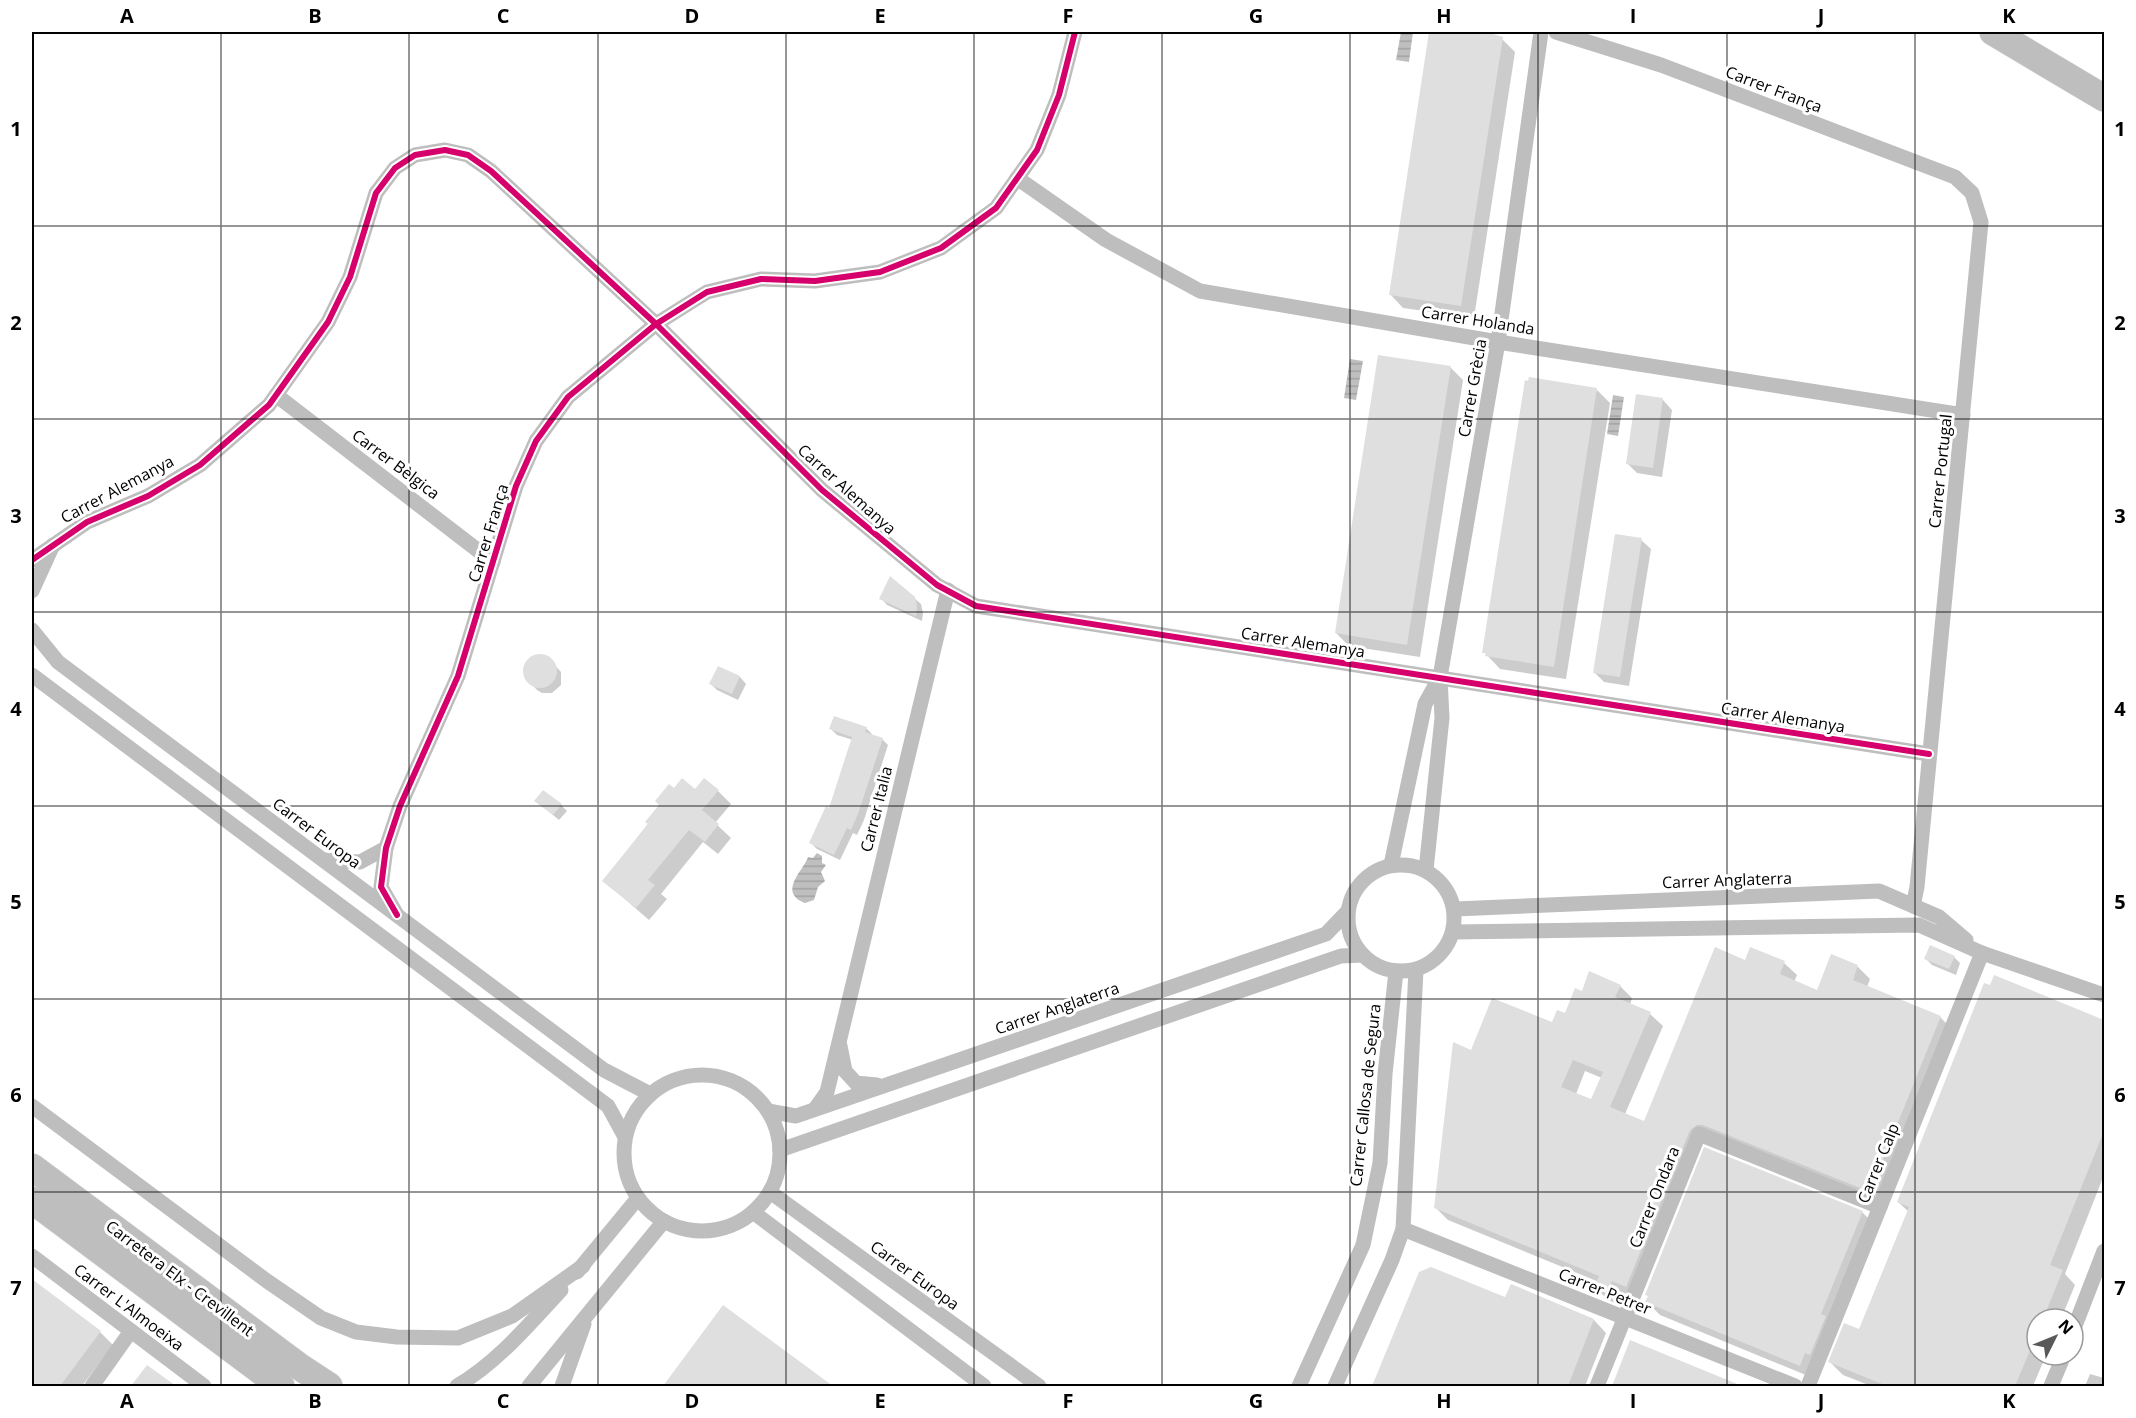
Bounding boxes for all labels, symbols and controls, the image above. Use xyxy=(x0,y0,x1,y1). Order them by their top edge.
text: A xyxy=(120,2,134,29)
text: B xyxy=(308,2,322,29)
text: C xyxy=(497,2,510,29)
text: D xyxy=(685,2,699,29)
text: E xyxy=(874,2,886,29)
text: F xyxy=(1063,2,1073,29)
text: G xyxy=(1249,2,1263,29)
text: H xyxy=(1436,2,1452,29)
text: I xyxy=(1630,2,1636,29)
text: J xyxy=(1816,2,1824,29)
text: K xyxy=(2002,2,2016,29)
street label: Carrer França xyxy=(1723,60,1825,118)
text: 1 xyxy=(10,115,22,142)
text: 1 xyxy=(2114,115,2126,142)
street label: Carrer Holanda xyxy=(1420,300,1536,340)
text: 2 xyxy=(10,309,22,336)
text: 2 xyxy=(2114,309,2126,336)
street label: Carrer Grècia xyxy=(1453,337,1491,439)
street label: Carrer Portugal xyxy=(1923,413,1957,529)
street label: Carrer Bèlgica xyxy=(348,424,444,504)
street label: Carrer Alemanya xyxy=(793,439,901,539)
street label: Carrer Alemanya xyxy=(57,450,177,528)
street label: Carrer França xyxy=(463,481,513,585)
text: 3 xyxy=(10,502,22,529)
text: 3 xyxy=(2114,502,2126,529)
street label: Carrer Alemanya xyxy=(1239,621,1367,663)
text: 4 xyxy=(10,695,22,722)
text: 4 xyxy=(2114,695,2126,722)
street label: Carrer Alemanya xyxy=(1719,696,1847,738)
street label: Carrer Italia xyxy=(855,764,897,854)
street label: Carrer Europa xyxy=(268,793,366,873)
street label: Carrer Anglaterra xyxy=(1662,867,1792,893)
text: 5 xyxy=(10,888,22,915)
text: 5 xyxy=(2114,888,2126,915)
street label: Carrer Anglaterra xyxy=(992,976,1122,1040)
street label: Carrer Callosa de Segura xyxy=(1344,1003,1386,1187)
text: 6 xyxy=(10,1081,22,1108)
text: 6 xyxy=(2114,1081,2126,1108)
street label: Carrer Calp xyxy=(1852,1120,1904,1206)
street label: Carrer Ondara xyxy=(1624,1143,1684,1251)
street label: Carretera Elx - Crevillent xyxy=(101,1215,259,1341)
street label: Carrer Europa xyxy=(866,1235,964,1315)
street label: Carrer L'Almoeixa xyxy=(69,1258,189,1356)
street label: Carrer Petrer xyxy=(1555,1262,1655,1320)
text: 7 xyxy=(10,1274,22,1301)
text: 7 xyxy=(2114,1274,2126,1301)
north arrow xyxy=(2025,1307,2085,1367)
text: N xyxy=(2053,1315,2078,1339)
text: A xyxy=(120,1387,134,1414)
text: B xyxy=(308,1387,322,1414)
text: C xyxy=(497,1387,510,1414)
text: D xyxy=(685,1387,699,1414)
text: E xyxy=(874,1387,886,1414)
text: F xyxy=(1063,1387,1073,1414)
text: G xyxy=(1249,1387,1263,1414)
text: H xyxy=(1436,1387,1452,1414)
text: I xyxy=(1630,1387,1636,1414)
text: J xyxy=(1816,1387,1824,1414)
text: K xyxy=(2002,1387,2016,1414)

